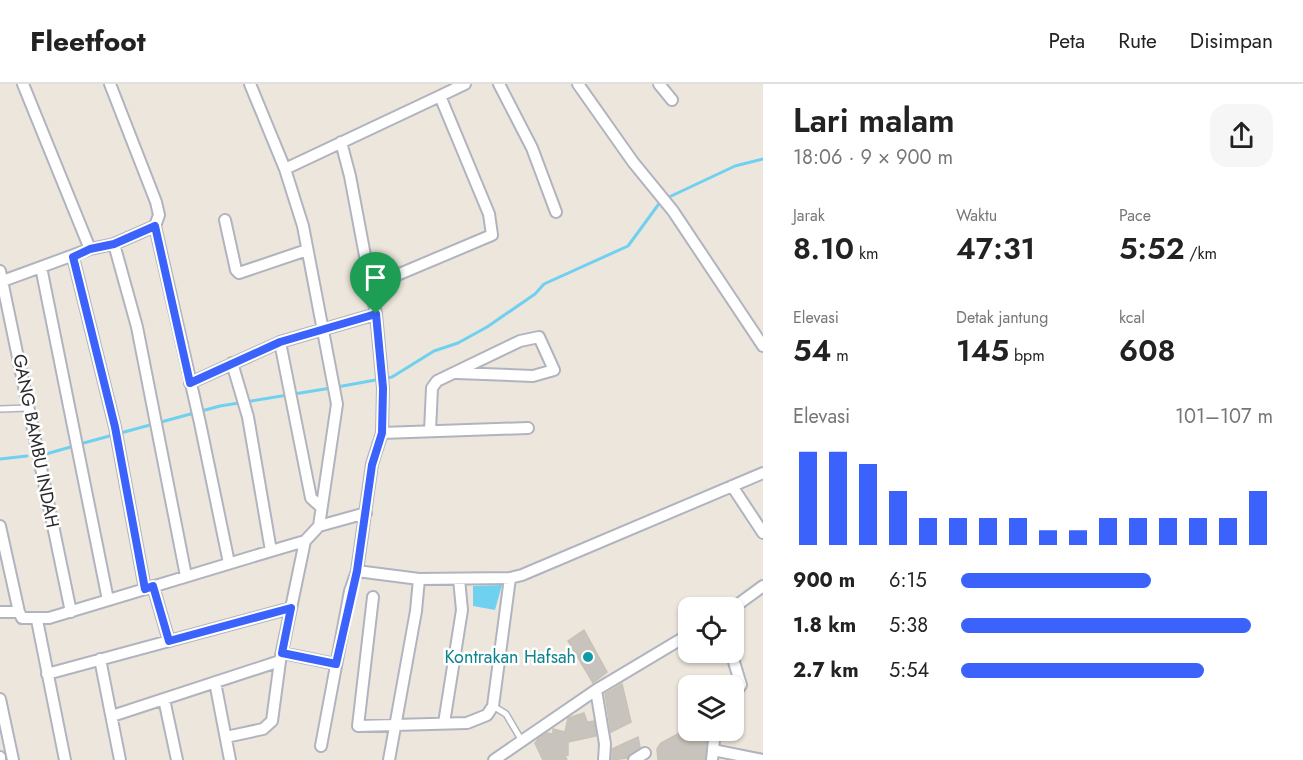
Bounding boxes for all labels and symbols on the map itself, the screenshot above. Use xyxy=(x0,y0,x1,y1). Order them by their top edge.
pin xyxy=(350,252,401,314)
street label: GANG BAMBU INDAH xyxy=(6,352,66,530)
place label: Kontrakan Hafsah xyxy=(444,644,576,670)
marker: Kontrakan Hafsah xyxy=(581,650,595,664)

